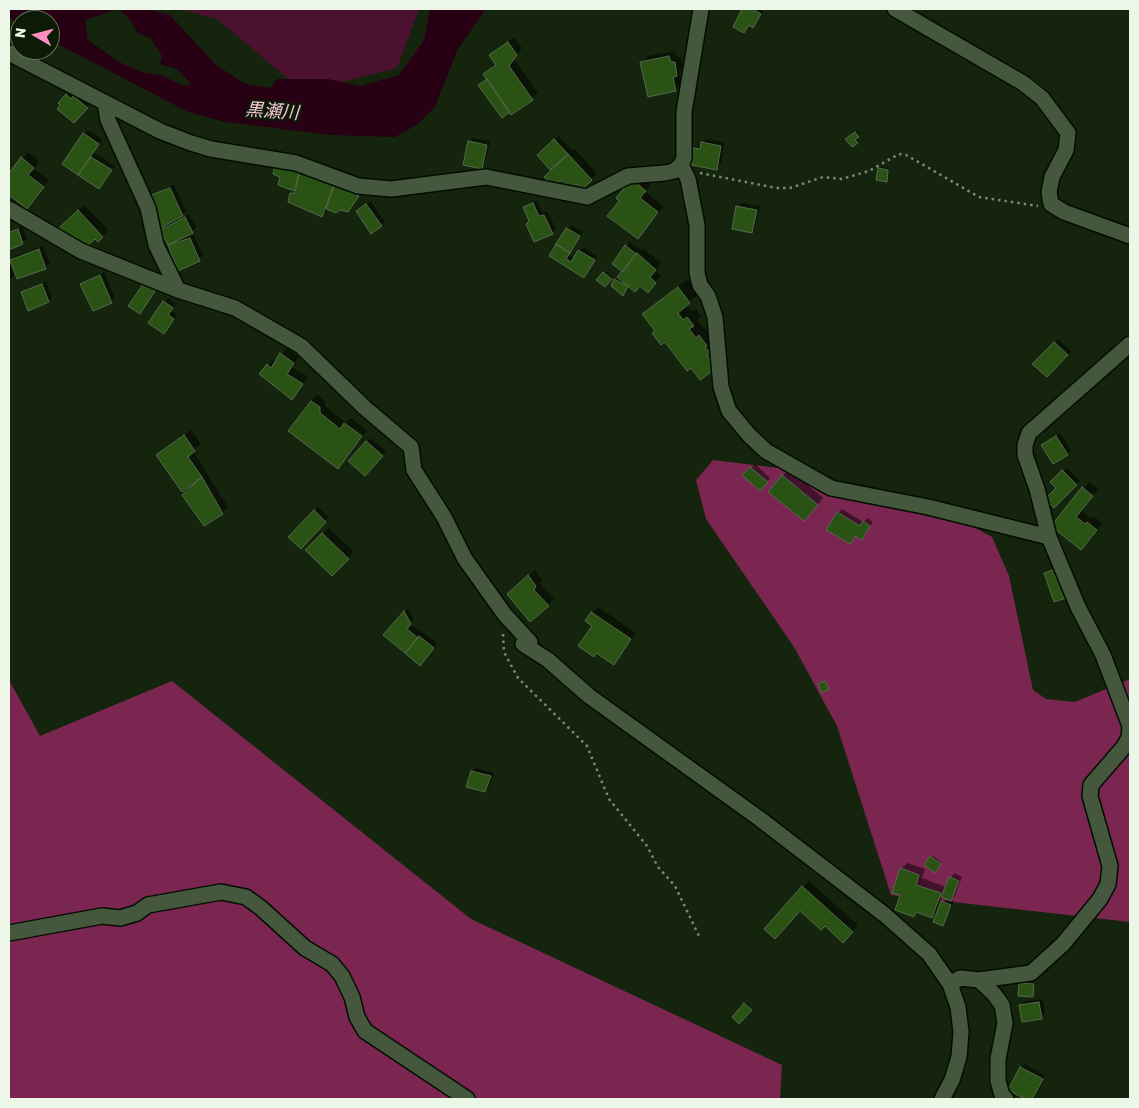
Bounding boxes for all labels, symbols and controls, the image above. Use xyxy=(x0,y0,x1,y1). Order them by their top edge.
north arrow xyxy=(10,10,60,60)
text: N xyxy=(12,27,30,39)
water label: 黒瀬川 xyxy=(244,99,300,125)

